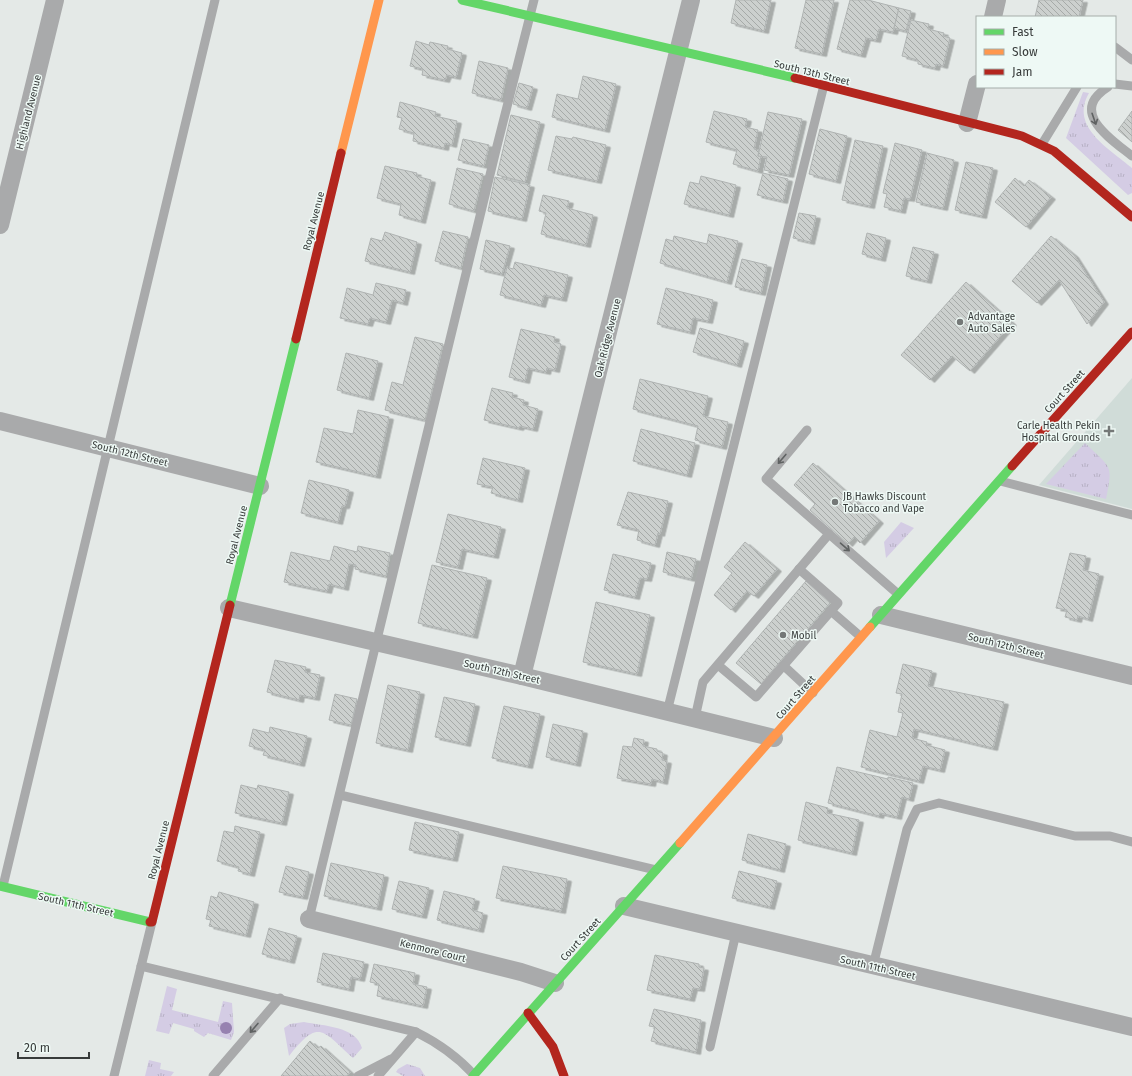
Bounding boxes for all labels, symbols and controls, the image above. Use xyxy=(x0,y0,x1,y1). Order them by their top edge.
legend xyxy=(976,16,1116,88)
text: Fast xyxy=(1012,25,1034,39)
text: Slow xyxy=(1012,45,1038,59)
street label: South 13th Street xyxy=(773,58,851,88)
text: Jam xyxy=(1012,65,1032,79)
street label: Highland Avenue xyxy=(14,74,44,151)
one-way arrow xyxy=(1091,112,1098,125)
street label: Royal Avenue xyxy=(301,190,327,252)
street label: Oak Ridge Avenue xyxy=(592,297,624,379)
place label: Advantage Auto Sales xyxy=(968,311,1016,335)
marker: Advantage Auto Sales xyxy=(955,317,965,327)
street label: Court Street xyxy=(1042,367,1088,416)
place label: Carle Health Pekin Hospital Grounds xyxy=(1017,420,1100,444)
marker: Carle Health Pekin Hospital Grounds xyxy=(1103,425,1115,437)
street label: South 12th Street xyxy=(91,439,169,469)
one-way arrow xyxy=(778,454,787,465)
place label: JB Hawks Discount Tobacco and Vape xyxy=(843,491,927,515)
marker: JB Hawks Discount Tobacco and Vape xyxy=(830,497,840,507)
street label: Royal Avenue xyxy=(224,504,250,566)
one-way arrow xyxy=(840,543,850,552)
marker: Mobil xyxy=(778,630,788,640)
place label: Mobil xyxy=(791,630,816,642)
street label: South 12th Street xyxy=(967,631,1045,661)
street label: South 12th Street xyxy=(463,657,541,687)
street label: Court Street xyxy=(773,673,818,722)
street label: Royal Avenue xyxy=(146,819,172,881)
street label: South 11th Street xyxy=(37,890,115,920)
street label: Court Street xyxy=(558,915,604,964)
street label: Kenmore Court xyxy=(398,937,467,965)
street label: South 11th Street xyxy=(839,953,917,983)
one-way arrow xyxy=(250,1022,259,1033)
scale bar xyxy=(18,1034,89,1060)
text: 20 m xyxy=(24,1041,50,1055)

